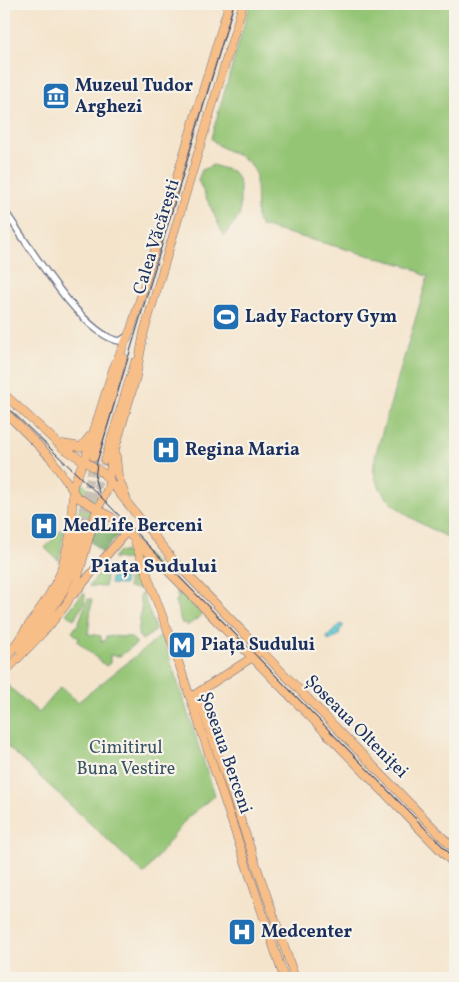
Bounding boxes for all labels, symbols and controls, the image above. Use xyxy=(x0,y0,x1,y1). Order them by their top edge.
place label: Muzeul Tudor Arghezi xyxy=(75,74,193,120)
museum icon: Muzeul Tudor Arghezi xyxy=(41,81,71,111)
street label: Calea Văcărești xyxy=(128,176,186,298)
sports icon: Lady Factory Gym xyxy=(211,302,241,332)
place label: Lady Factory Gym xyxy=(245,305,397,330)
hospital icon: Regina Maria xyxy=(151,435,181,465)
place label: Regina Maria xyxy=(185,438,300,463)
hospital icon: MedLife Berceni xyxy=(29,511,59,541)
place label: MedLife Berceni xyxy=(63,514,203,539)
district label: Piața Sudului xyxy=(91,553,217,581)
metro station icon: Piața Sudului xyxy=(167,630,197,660)
place label: Piața Sudului xyxy=(201,633,315,658)
street label: Șoseaua Olteniței xyxy=(299,670,413,784)
street label: Șoseaua Berceni xyxy=(192,689,258,817)
park label: Cimitirul Buna Vestire xyxy=(77,736,175,782)
hospital icon: Medcenter xyxy=(227,917,257,947)
place label: Medcenter xyxy=(261,920,352,945)

